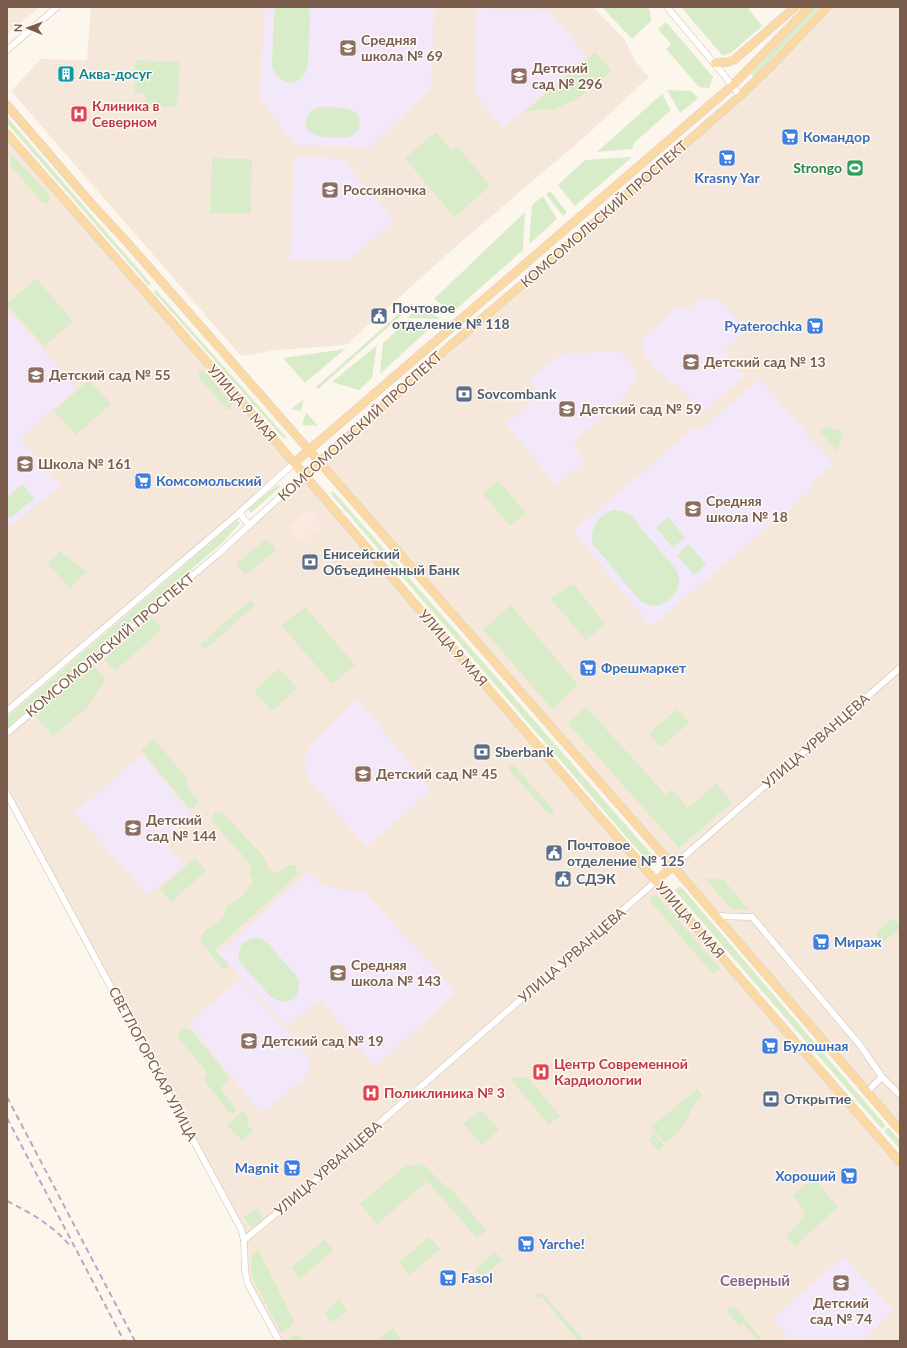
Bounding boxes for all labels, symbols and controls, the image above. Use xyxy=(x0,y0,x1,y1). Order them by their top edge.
north arrow xyxy=(8,8,48,48)
text: N xyxy=(11,23,24,32)
place label: Средняя школа № 69 xyxy=(361,31,443,64)
school or university icon: Средняя школа № 69 xyxy=(338,38,358,58)
place label: Детский сад № 296 xyxy=(532,59,602,92)
building icon: Аква-досуг xyxy=(56,64,76,84)
place label: Аква-досуг xyxy=(78,65,152,82)
school or university icon: Детский сад № 296 xyxy=(509,66,529,86)
place label: Клиника в Северном xyxy=(92,97,160,130)
hospital icon: Клиника в Северном xyxy=(69,104,89,124)
supermarket icon: Командор xyxy=(780,127,800,147)
place label: Командор xyxy=(803,128,870,145)
street label: КОМСОМОЛЬСКИЙ ПРОСПЕКТ xyxy=(517,136,691,291)
supermarket icon: Krasny Yar xyxy=(717,148,737,168)
sports icon: Strongo xyxy=(845,158,865,178)
place label: Strongo xyxy=(793,159,842,176)
place label: Krasny Yar xyxy=(694,169,760,186)
school or university icon: Россияночка xyxy=(320,180,340,200)
place label: Россияночка xyxy=(343,181,426,198)
place label: Почтовое отделение № 118 xyxy=(392,299,510,332)
public building icon: Почтовое отделение № 118 xyxy=(369,306,389,326)
supermarket icon: Pyaterochka xyxy=(805,316,825,336)
place label: Pyaterochka xyxy=(724,317,802,334)
street label: КОМСОМОЛЬСКИЙ ПРОСПЕКТ xyxy=(274,347,446,504)
school or university icon: Детский сад № 13 xyxy=(681,352,701,372)
place label: Детский сад № 13 xyxy=(704,353,826,370)
street label: УЛИЦА 9 МАЯ xyxy=(204,361,280,445)
school or university icon: Детский сад № 55 xyxy=(26,365,46,385)
place label: Детский сад № 55 xyxy=(49,366,171,383)
bank icon: Sovcombank xyxy=(454,384,474,404)
place label: Sovcombank xyxy=(477,385,557,402)
school or university icon: Детский сад № 59 xyxy=(557,399,577,419)
place label: Детский сад № 59 xyxy=(580,400,702,417)
school or university icon: Школа № 161 xyxy=(15,454,35,474)
place label: Школа № 161 xyxy=(38,455,131,472)
supermarket icon: Комсомольский xyxy=(133,471,153,491)
place label: Комсомольский xyxy=(156,472,262,489)
place label: Средняя школа № 18 xyxy=(706,492,788,525)
school or university icon: Средняя школа № 18 xyxy=(683,499,703,519)
place label: Енисейский Объединенный Банк xyxy=(323,545,460,578)
bank icon: Енисейский Объединенный Банк xyxy=(300,552,320,572)
street label: КОМСОМОЛЬСКИЙ ПРОСПЕКТ xyxy=(22,569,198,720)
street label: УЛИЦА 9 МАЯ xyxy=(415,606,491,690)
supermarket icon: Фрешмаркет xyxy=(578,658,598,678)
place label: Фрешмаркет xyxy=(601,659,687,676)
street label: УЛИЦА УРВАНЦЕВА xyxy=(759,689,873,792)
bank icon: Sberbank xyxy=(472,742,492,762)
place label: Sberbank xyxy=(495,743,554,760)
school or university icon: Детский сад № 45 xyxy=(353,764,373,784)
place label: Детский сад № 45 xyxy=(376,765,498,782)
place label: Детский сад № 144 xyxy=(146,811,216,844)
school or university icon: Детский сад № 144 xyxy=(123,818,143,838)
place label: Почтовое отделение № 125 xyxy=(567,836,685,869)
public building icon: Почтовое отделение № 125 xyxy=(544,843,564,863)
public building icon: СДЭК xyxy=(553,869,573,889)
place label: СДЭК xyxy=(576,870,616,887)
street label: УЛИЦА 9 МАЯ xyxy=(652,878,728,962)
street label: УЛИЦА УРВАНЦЕВА xyxy=(515,903,629,1006)
supermarket icon: Мираж xyxy=(811,932,831,952)
place label: Мираж xyxy=(834,933,882,950)
place label: Средняя школа № 143 xyxy=(351,956,441,989)
school or university icon: Средняя школа № 143 xyxy=(328,963,348,983)
street label: СВЕТЛОГОРСКАЯ УЛИЦА xyxy=(105,984,202,1144)
school or university icon: Детский сад № 19 xyxy=(239,1031,259,1051)
place label: Детский сад № 19 xyxy=(262,1032,384,1049)
supermarket icon: Булошная xyxy=(760,1036,780,1056)
place label: Булошная xyxy=(783,1037,848,1054)
place label: Центр Современной Кардиологии xyxy=(554,1055,688,1088)
hospital icon: Центр Современной Кардиологии xyxy=(531,1062,551,1082)
hospital icon: Поликлиника № 3 xyxy=(361,1083,381,1103)
place label: Поликлиника № 3 xyxy=(384,1084,505,1101)
bank icon: Открытие xyxy=(761,1089,781,1109)
place label: Открытие xyxy=(784,1090,852,1107)
street label: УЛИЦА УРВАНЦЕВА xyxy=(271,1116,385,1219)
supermarket icon: Magnit xyxy=(282,1158,302,1178)
place label: Magnit xyxy=(235,1159,280,1176)
supermarket icon: Хороший xyxy=(839,1166,859,1186)
place label: Хороший xyxy=(775,1167,836,1184)
supermarket icon: Yarche! xyxy=(516,1234,536,1254)
place label: Yarche! xyxy=(538,1235,585,1252)
supermarket icon: Fasol xyxy=(438,1268,458,1288)
place label: Fasol xyxy=(461,1269,493,1286)
district label: Северный xyxy=(720,1271,790,1289)
school or university icon: Детский сад № 74 xyxy=(831,1273,851,1293)
place label: Детский сад № 74 xyxy=(810,1294,872,1327)

